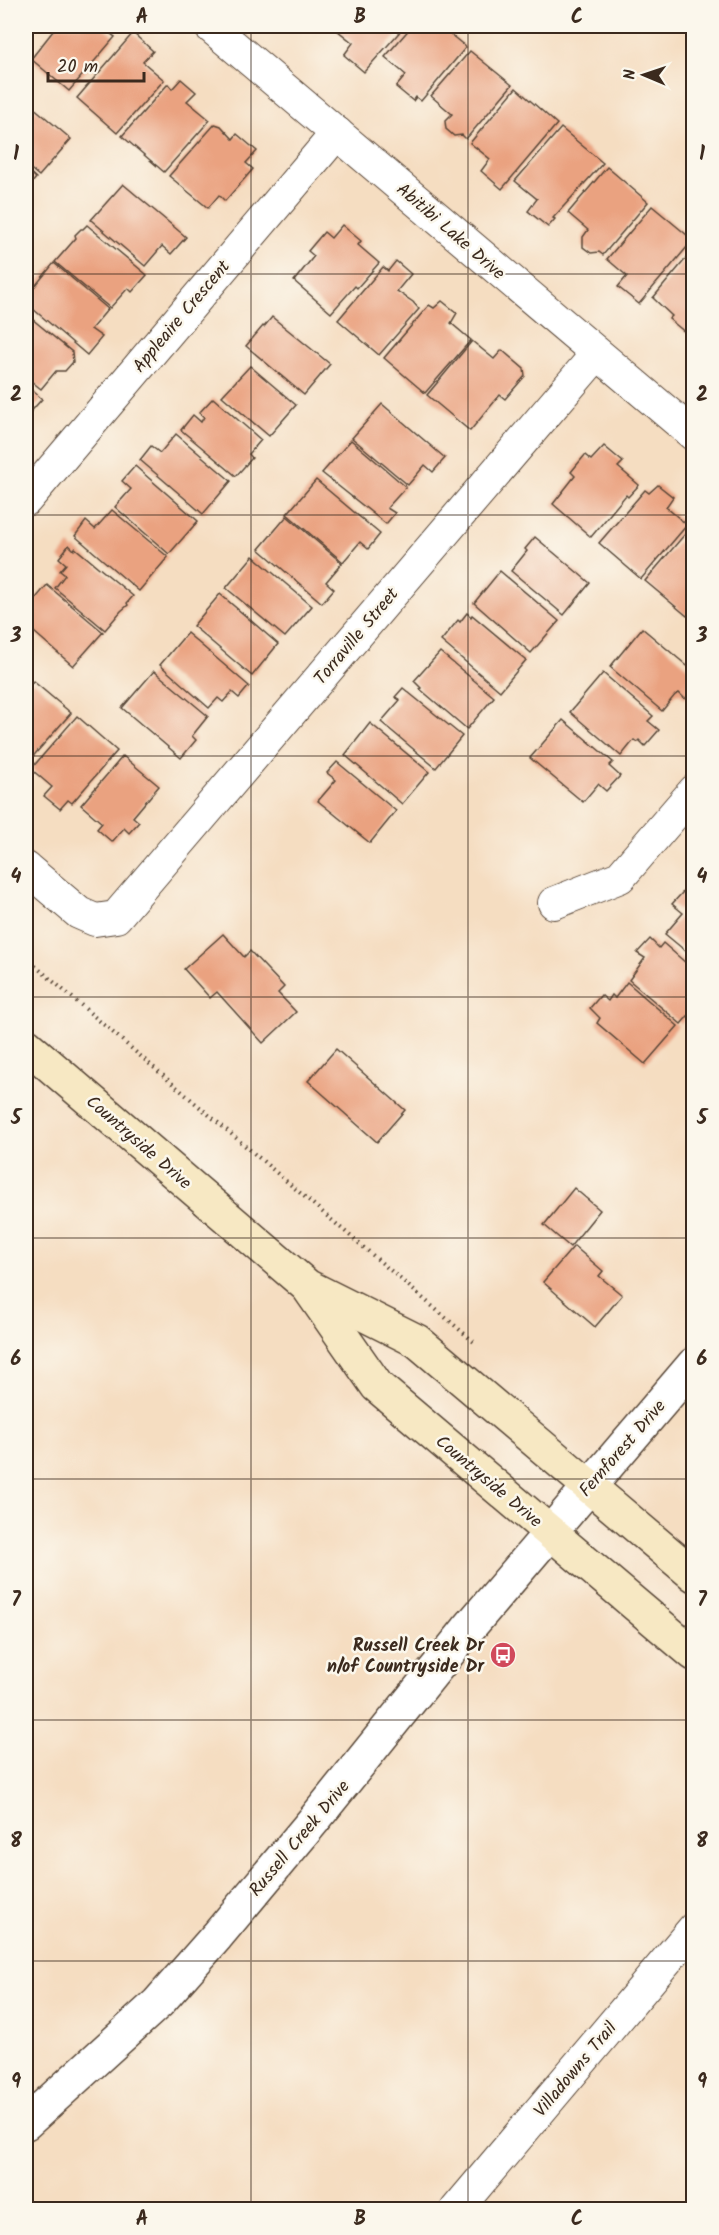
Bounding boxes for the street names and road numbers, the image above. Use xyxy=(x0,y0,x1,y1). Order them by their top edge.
street label: Abitibi Lake Drive xyxy=(389,176,511,288)
street label: Appleaire Crescent xyxy=(126,253,239,380)
street label: Torraville Street xyxy=(308,581,407,692)
street label: Countryside Drive xyxy=(79,1089,197,1197)
street label: Fernforest Drive xyxy=(572,1394,674,1504)
street label: Countryside Drive xyxy=(428,1429,548,1536)
street label: Russell Creek Drive xyxy=(243,1774,358,1904)
street label: Villadowns Trail xyxy=(527,2015,625,2124)

